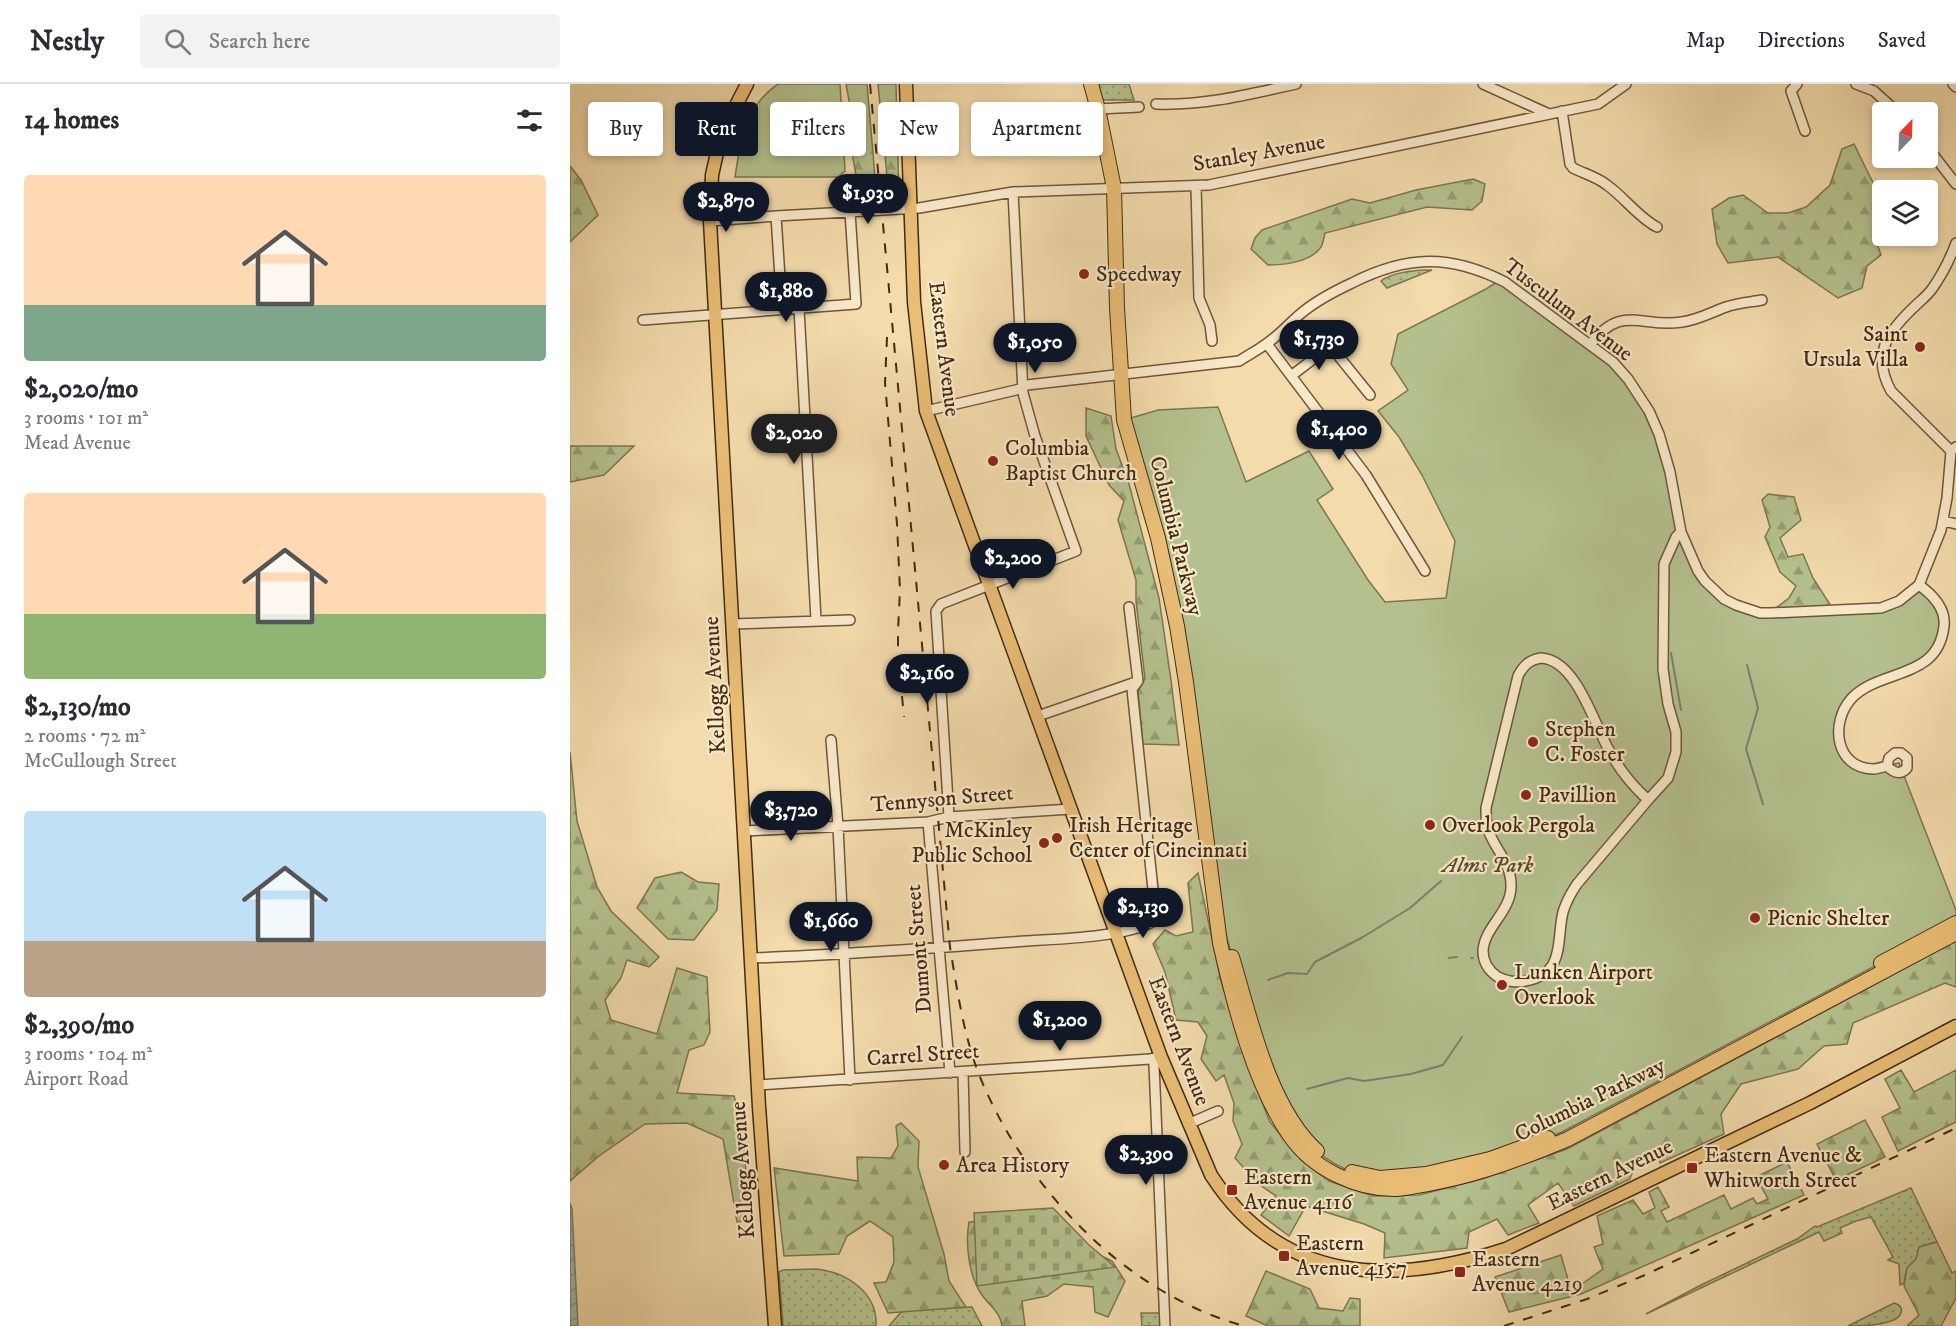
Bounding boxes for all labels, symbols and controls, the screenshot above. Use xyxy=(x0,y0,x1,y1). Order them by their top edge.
search box xyxy=(140,14,560,68)
text: Nestly xyxy=(30,24,104,59)
icon: search xyxy=(161,25,194,58)
text: Search here xyxy=(209,28,310,55)
text: Map xyxy=(1686,28,1725,54)
text: Directions xyxy=(1758,28,1845,54)
text: Saved xyxy=(1878,28,1926,54)
chip: Buy xyxy=(588,102,663,156)
chip: Rent xyxy=(675,102,758,156)
chip: Filters xyxy=(770,102,866,156)
chip: New xyxy=(878,102,959,156)
chip: Apartment xyxy=(971,102,1103,156)
north arrow xyxy=(1872,102,1938,168)
map controls xyxy=(1872,102,1938,246)
text: 14 homes xyxy=(24,104,119,137)
icon: filters xyxy=(513,104,546,137)
street label: Stanley Avenue xyxy=(1191,128,1327,178)
pin: $1,930 xyxy=(819,174,917,225)
button: layers xyxy=(1872,180,1938,246)
text: $1,930 xyxy=(842,181,894,206)
pin: $2,870 xyxy=(677,182,775,233)
text: $2,870 xyxy=(697,189,755,214)
icon: home xyxy=(231,214,339,322)
street label: Tusculum Avenue xyxy=(1498,253,1638,367)
place label: Speedway xyxy=(1096,261,1182,288)
marker: Speedway xyxy=(1077,267,1091,281)
pin: $1,880 xyxy=(737,272,835,323)
text: $1,880 xyxy=(759,279,813,304)
street label: Eastern Avenue xyxy=(922,280,966,418)
pin: $1,730 xyxy=(1270,320,1368,371)
place label: Saint Ursula Villa xyxy=(1803,321,1909,373)
pin: $1,050 xyxy=(986,323,1084,374)
text: $1,730 xyxy=(1293,327,1345,352)
text: $1,050 xyxy=(1007,330,1063,355)
marker: Saint Ursula Villa xyxy=(1913,340,1927,354)
text: $2,020/mo xyxy=(24,373,138,406)
text: 3 rooms · 101 m² xyxy=(24,406,148,431)
pin: $1,400 xyxy=(1290,410,1388,461)
pin: $2,020 xyxy=(745,414,843,465)
text: $1,400 xyxy=(1310,417,1368,442)
text: $2,020 xyxy=(765,421,823,446)
text: Mead Avenue xyxy=(24,431,131,456)
place label: Columbia Baptist Church xyxy=(1005,435,1137,487)
street label: Columbia Parkway xyxy=(1143,453,1209,619)
marker: Columbia Baptist Church xyxy=(986,454,1000,468)
icon: home xyxy=(231,532,339,640)
pin: $2,200 xyxy=(964,539,1062,590)
text: $2,200 xyxy=(984,546,1042,571)
street label: Kellogg Avenue xyxy=(698,616,732,754)
pin: $2,160 xyxy=(878,654,976,705)
text: $2,160 xyxy=(900,661,954,686)
text: $2,130/mo xyxy=(24,691,131,724)
place label: Stephen C. Foster xyxy=(1545,716,1626,768)
text: 2 rooms · 72 m² xyxy=(24,724,146,749)
marker: Stephen C. Foster xyxy=(1526,735,1540,749)
text: McCullough Street xyxy=(24,749,177,774)
street label: Tennyson Street xyxy=(870,779,1014,819)
place label: Pavillion xyxy=(1538,782,1617,809)
marker: Pavillion xyxy=(1519,788,1533,802)
pin: $3,720 xyxy=(742,791,840,842)
text: $3,720 xyxy=(764,798,818,823)
place label: Irish Heritage Center of Cincinnati xyxy=(1069,812,1247,864)
place label: Overlook Pergola xyxy=(1442,812,1596,839)
place label: McKinley Public School xyxy=(912,817,1033,869)
marker: Overlook Pergola xyxy=(1423,818,1437,832)
marker: Irish Heritage Center of Cincinnati xyxy=(1050,831,1064,845)
marker: McKinley Public School xyxy=(1037,836,1051,850)
icon: home xyxy=(231,850,339,958)
park label: Alms Park xyxy=(1440,852,1534,879)
street label: Dumont Street xyxy=(900,883,938,1015)
pin: $2,130 xyxy=(1094,888,1192,939)
text: $2,130 xyxy=(1117,895,1169,920)
pin: $1,660 xyxy=(782,902,880,953)
place label: Picnic Shelter xyxy=(1767,905,1890,932)
text: $1,660 xyxy=(803,909,859,934)
marker: Picnic Shelter xyxy=(1748,911,1762,925)
place label: Lunken Airport Overlook xyxy=(1514,959,1653,1011)
street label: Eastern Avenue xyxy=(1142,973,1216,1109)
marker: Lunken Airport Overlook xyxy=(1495,978,1509,992)
pin: $1,200 xyxy=(1011,1001,1109,1052)
text: $1,200 xyxy=(1033,1008,1088,1033)
text: $2,390/mo xyxy=(24,1009,134,1042)
street label: Carrel Street xyxy=(866,1038,980,1072)
text: 3 rooms · 104 m² xyxy=(24,1042,152,1067)
street label: Columbia Parkway xyxy=(1511,1052,1670,1148)
text: Airport Road xyxy=(24,1067,129,1092)
street label: Kellogg Avenue xyxy=(725,1100,761,1240)
street label: Eastern Avenue xyxy=(1543,1133,1677,1217)
pin: $2,390 xyxy=(1097,1135,1195,1186)
text: $2,390 xyxy=(1119,1142,1173,1167)
place label: Eastern Avenue & Whitworth Street xyxy=(1703,1142,1862,1194)
place label: Area History xyxy=(956,1152,1070,1179)
marker: Area History xyxy=(937,1158,951,1172)
marker: Eastern Avenue & Whitworth Street xyxy=(1685,1161,1699,1175)
place label: Eastern Avenue 4116 xyxy=(1244,1164,1354,1216)
marker: Eastern Avenue 4116 xyxy=(1225,1183,1239,1197)
place label: Eastern Avenue 4157 xyxy=(1296,1230,1407,1282)
place label: Eastern Avenue 4219 xyxy=(1472,1246,1583,1298)
marker: Eastern Avenue 4157 xyxy=(1277,1249,1291,1263)
marker: Eastern Avenue 4219 xyxy=(1453,1265,1467,1279)

